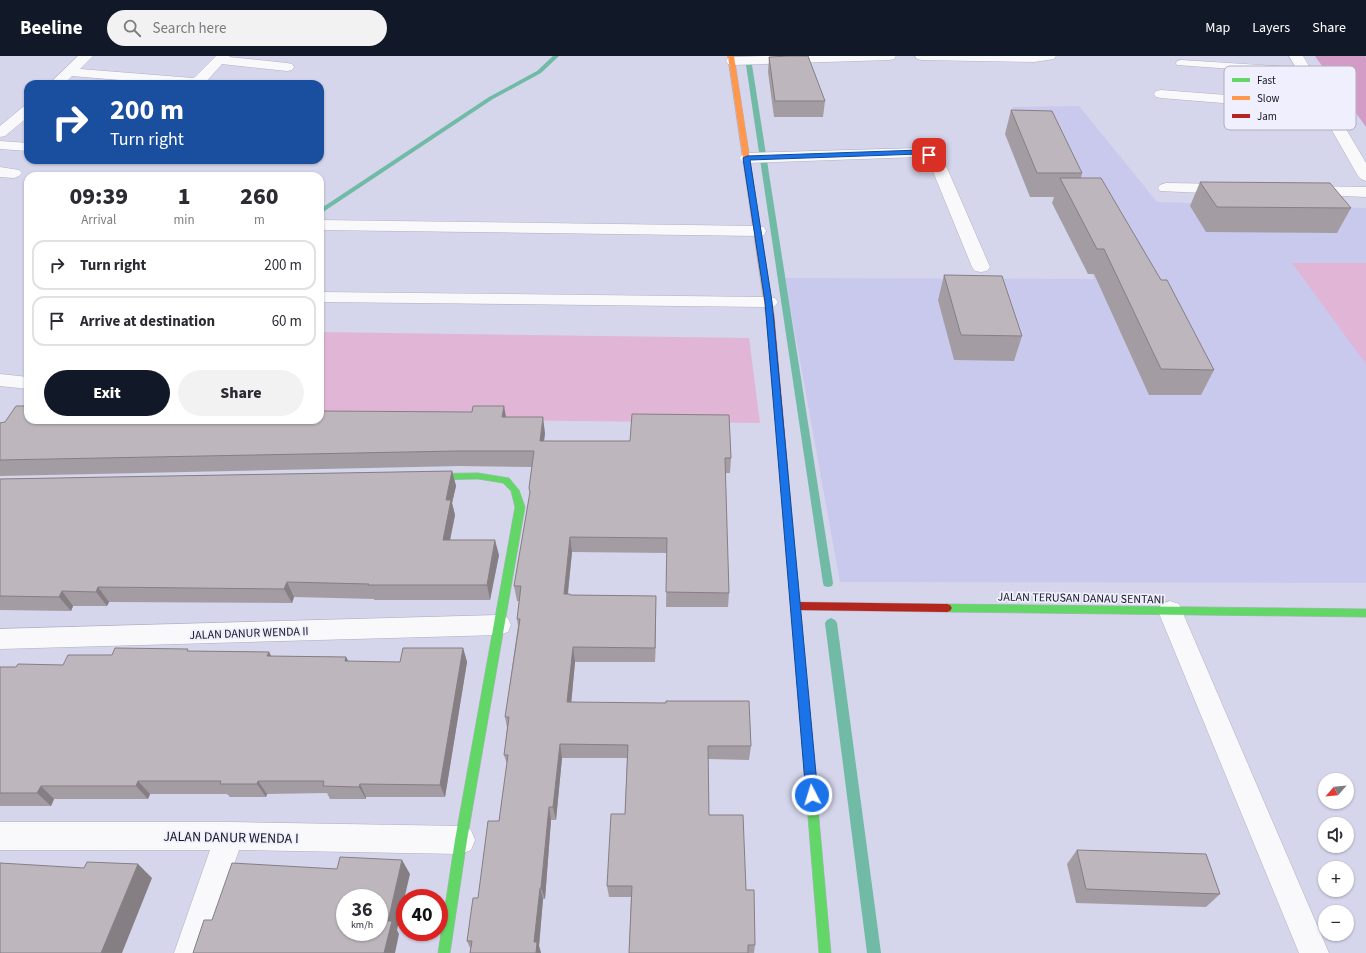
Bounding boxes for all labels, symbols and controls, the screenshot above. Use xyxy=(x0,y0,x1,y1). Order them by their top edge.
search box xyxy=(107,10,387,46)
text: Beeline xyxy=(20,15,83,42)
icon: search xyxy=(121,17,143,39)
text: Search here xyxy=(153,18,227,39)
text: Map xyxy=(1205,18,1230,38)
text: Layers xyxy=(1252,18,1290,38)
text: Share xyxy=(1312,18,1346,38)
legend xyxy=(1224,66,1356,130)
text: Fast xyxy=(1257,73,1276,88)
text: 200 m xyxy=(110,90,184,130)
text: Slow xyxy=(1257,91,1280,106)
icon: right xyxy=(44,96,96,148)
text: Jam xyxy=(1257,109,1277,124)
text: Turn right xyxy=(110,127,184,152)
pin xyxy=(912,138,946,172)
icon: arrive xyxy=(918,144,940,166)
text: 09:39 xyxy=(69,179,128,214)
text: 1 xyxy=(178,179,191,214)
text: 260 xyxy=(240,179,279,214)
text: Arrival xyxy=(81,211,116,229)
text: min xyxy=(174,211,195,229)
text: m xyxy=(254,211,265,229)
icon: right xyxy=(46,254,68,276)
text: Turn right xyxy=(80,255,146,276)
text: 200 m xyxy=(264,255,302,276)
icon: arrive xyxy=(46,310,68,332)
text: Arrive at destination xyxy=(80,311,215,332)
text: 60 m xyxy=(272,311,302,332)
button: Exit xyxy=(44,370,170,416)
button: Share xyxy=(178,370,304,416)
street label: JALAN TERUSAN DANAU SENTANI xyxy=(997,589,1165,608)
street label: JALAN DANUR WENDA II xyxy=(189,623,309,644)
north arrow xyxy=(1318,773,1354,809)
map controls xyxy=(1318,773,1354,941)
position arrow xyxy=(791,774,833,816)
button: sound xyxy=(1318,817,1354,853)
street label: JALAN DANUR WENDA I xyxy=(163,827,299,849)
button: + xyxy=(1318,861,1354,897)
speed limit sign: 40 xyxy=(396,889,448,941)
text: 36 xyxy=(351,896,373,924)
button: − xyxy=(1318,905,1354,941)
text: km/h xyxy=(351,918,373,932)

